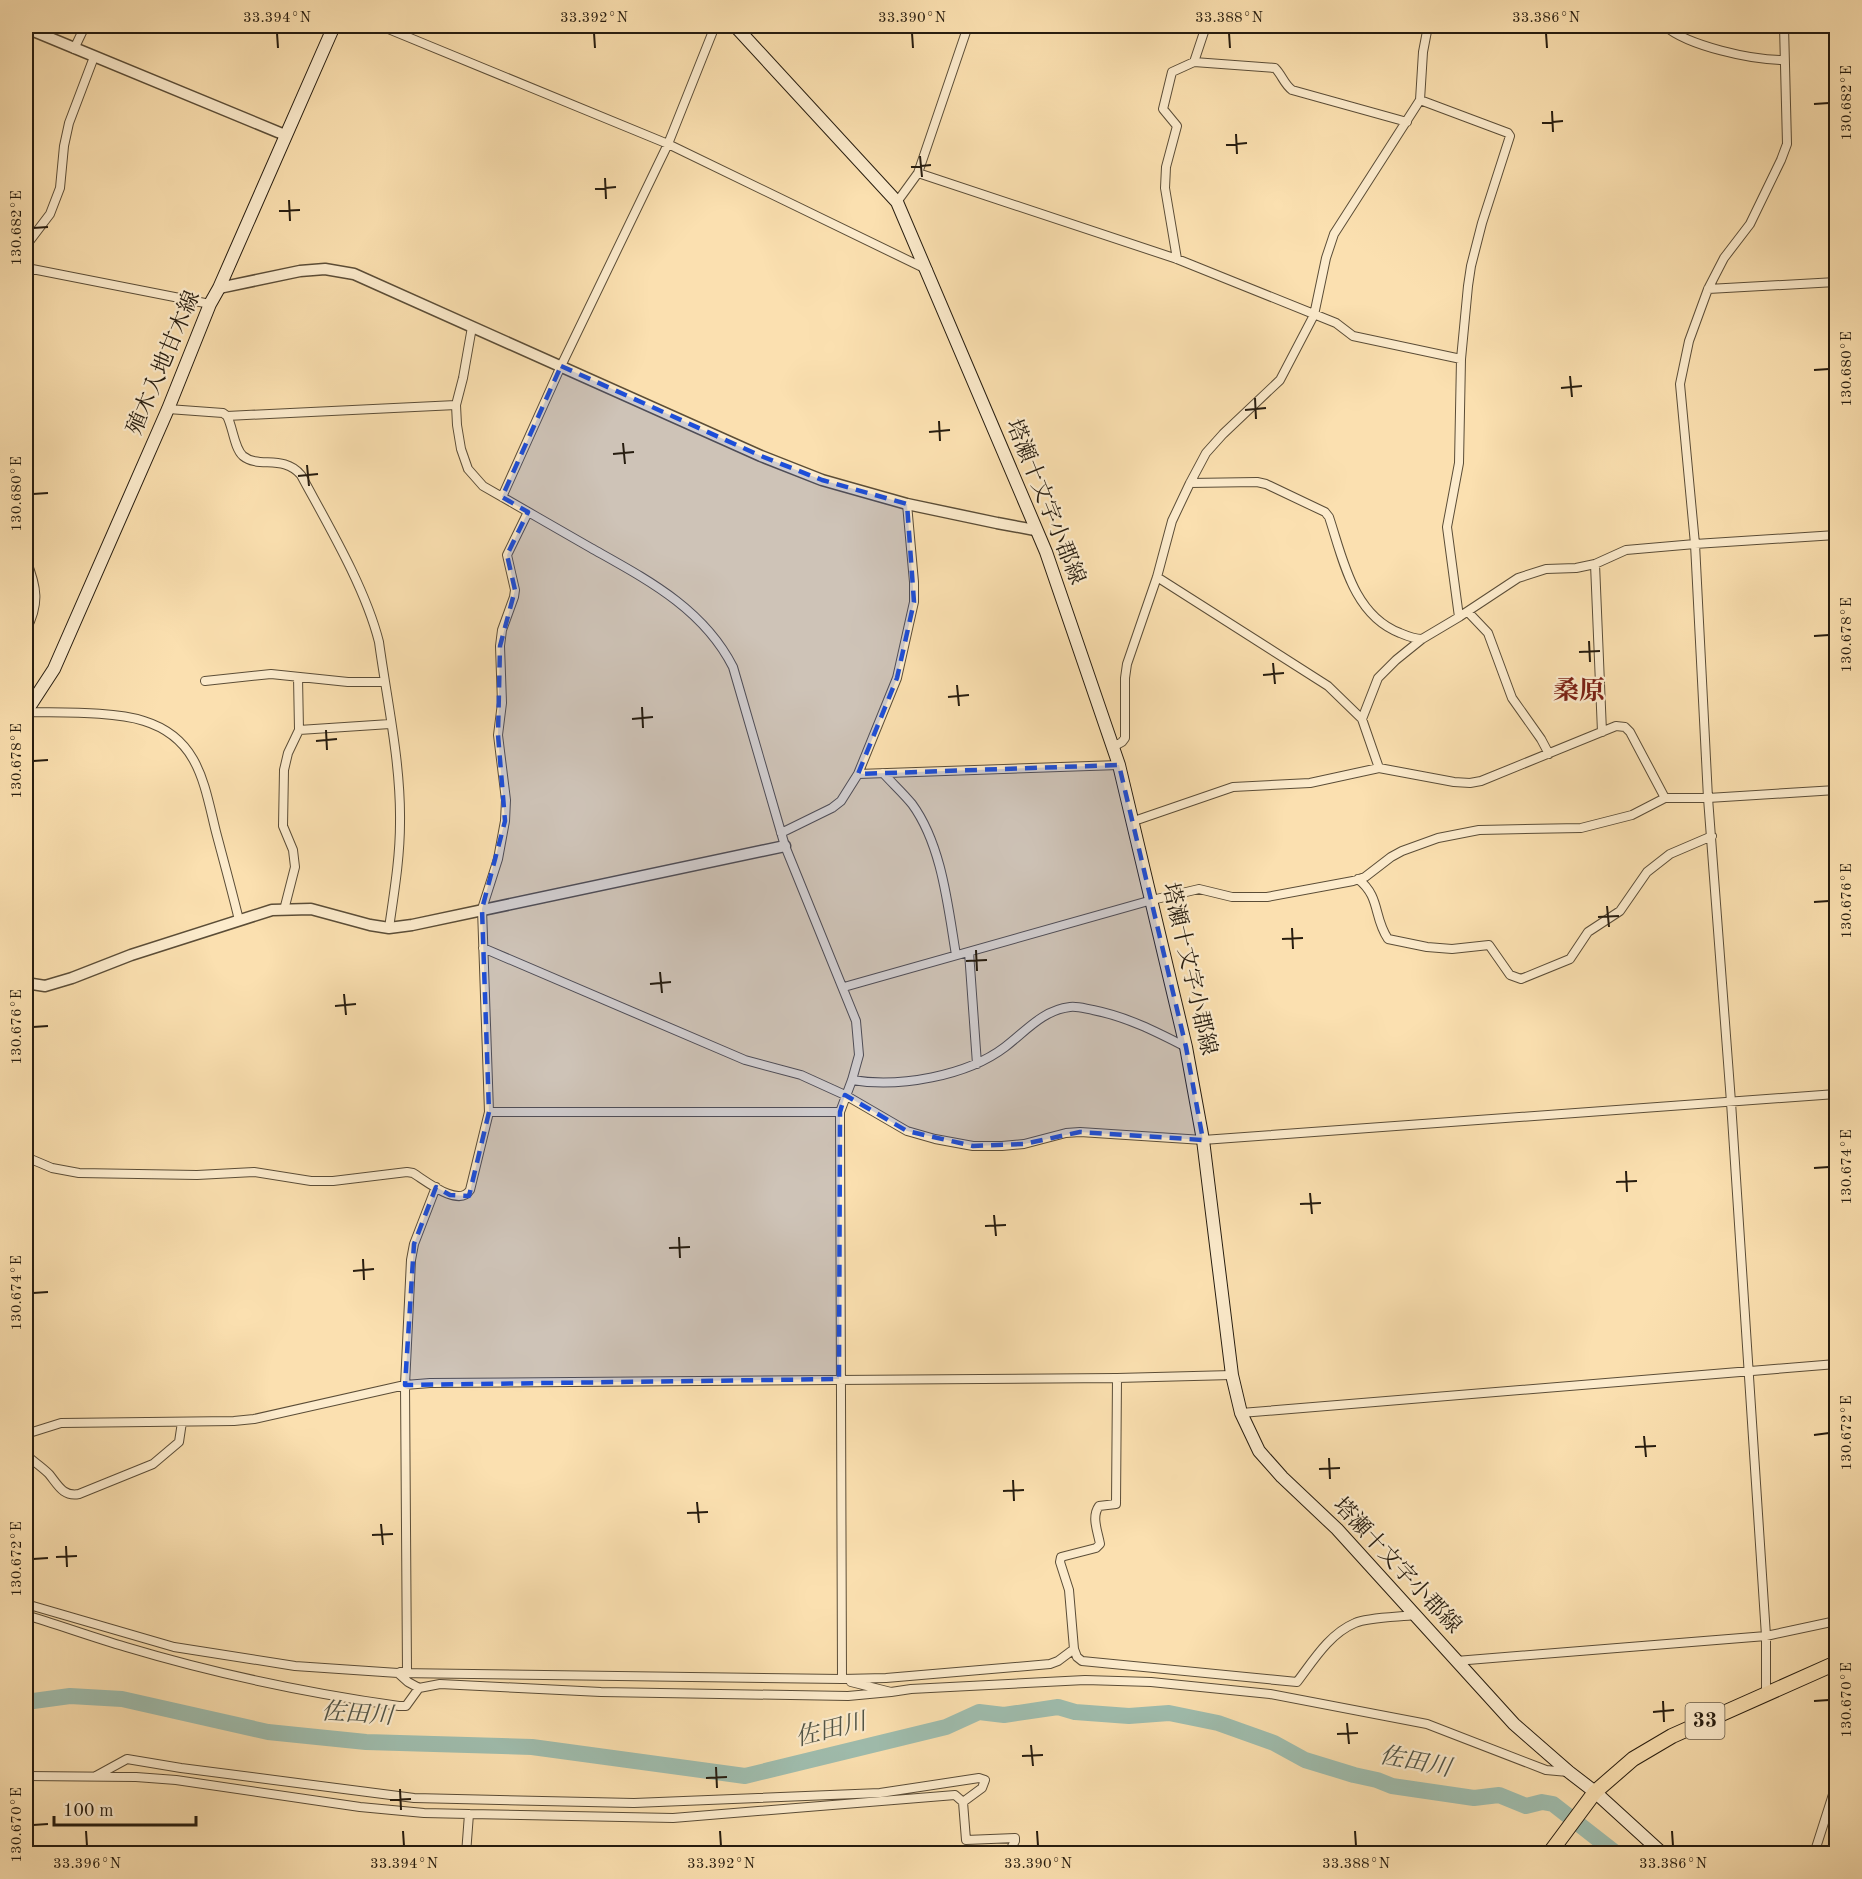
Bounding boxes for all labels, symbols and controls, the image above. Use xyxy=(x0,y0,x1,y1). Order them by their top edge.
text: 33.394°N xyxy=(243,11,311,26)
text: 33.392°N xyxy=(560,11,628,26)
text: 33.390°N xyxy=(878,11,946,26)
text: 33.388°N xyxy=(1195,11,1263,26)
text: 33.386°N xyxy=(1512,11,1580,26)
text: 130.682°E xyxy=(1840,65,1855,141)
text: 130.682°E xyxy=(10,190,25,266)
street label: 殖木入地甘木線 xyxy=(122,287,204,438)
text: 130.680°E xyxy=(1840,331,1855,407)
street label: 塔瀬十文字小郡線 xyxy=(1002,416,1090,588)
text: 130.680°E xyxy=(10,456,25,532)
text: 130.678°E xyxy=(1840,597,1855,673)
district label: 桑原 xyxy=(1553,676,1605,705)
text: 130.678°E xyxy=(10,723,25,799)
text: 130.676°E xyxy=(1840,863,1855,939)
street label: 塔瀬十文字小郡線 xyxy=(1158,880,1221,1057)
text: 130.676°E xyxy=(10,989,25,1065)
text: 130.674°E xyxy=(1840,1129,1855,1205)
text: 130.674°E xyxy=(10,1255,25,1331)
text: 130.672°E xyxy=(1840,1395,1855,1471)
street label: 塔瀬十文字小郡線 xyxy=(1329,1493,1467,1638)
text: 130.672°E xyxy=(10,1521,25,1597)
text: 130.670°E xyxy=(1840,1662,1855,1738)
water label: 佐田川 xyxy=(320,1698,397,1730)
road number: 33 xyxy=(1686,1703,1724,1739)
water label: 佐田川 xyxy=(792,1707,872,1751)
water label: 佐田川 xyxy=(1377,1741,1456,1782)
text: 130.670°E xyxy=(10,1787,25,1863)
scale bar xyxy=(54,1789,196,1827)
text: 100 m xyxy=(63,1802,114,1820)
text: 33.396°N xyxy=(53,1857,121,1872)
text: 33.394°N xyxy=(370,1857,438,1872)
text: 33.392°N xyxy=(687,1857,755,1872)
text: 33.390°N xyxy=(1004,1857,1072,1872)
text: 33.388°N xyxy=(1322,1857,1390,1872)
text: 33.386°N xyxy=(1639,1857,1707,1872)

